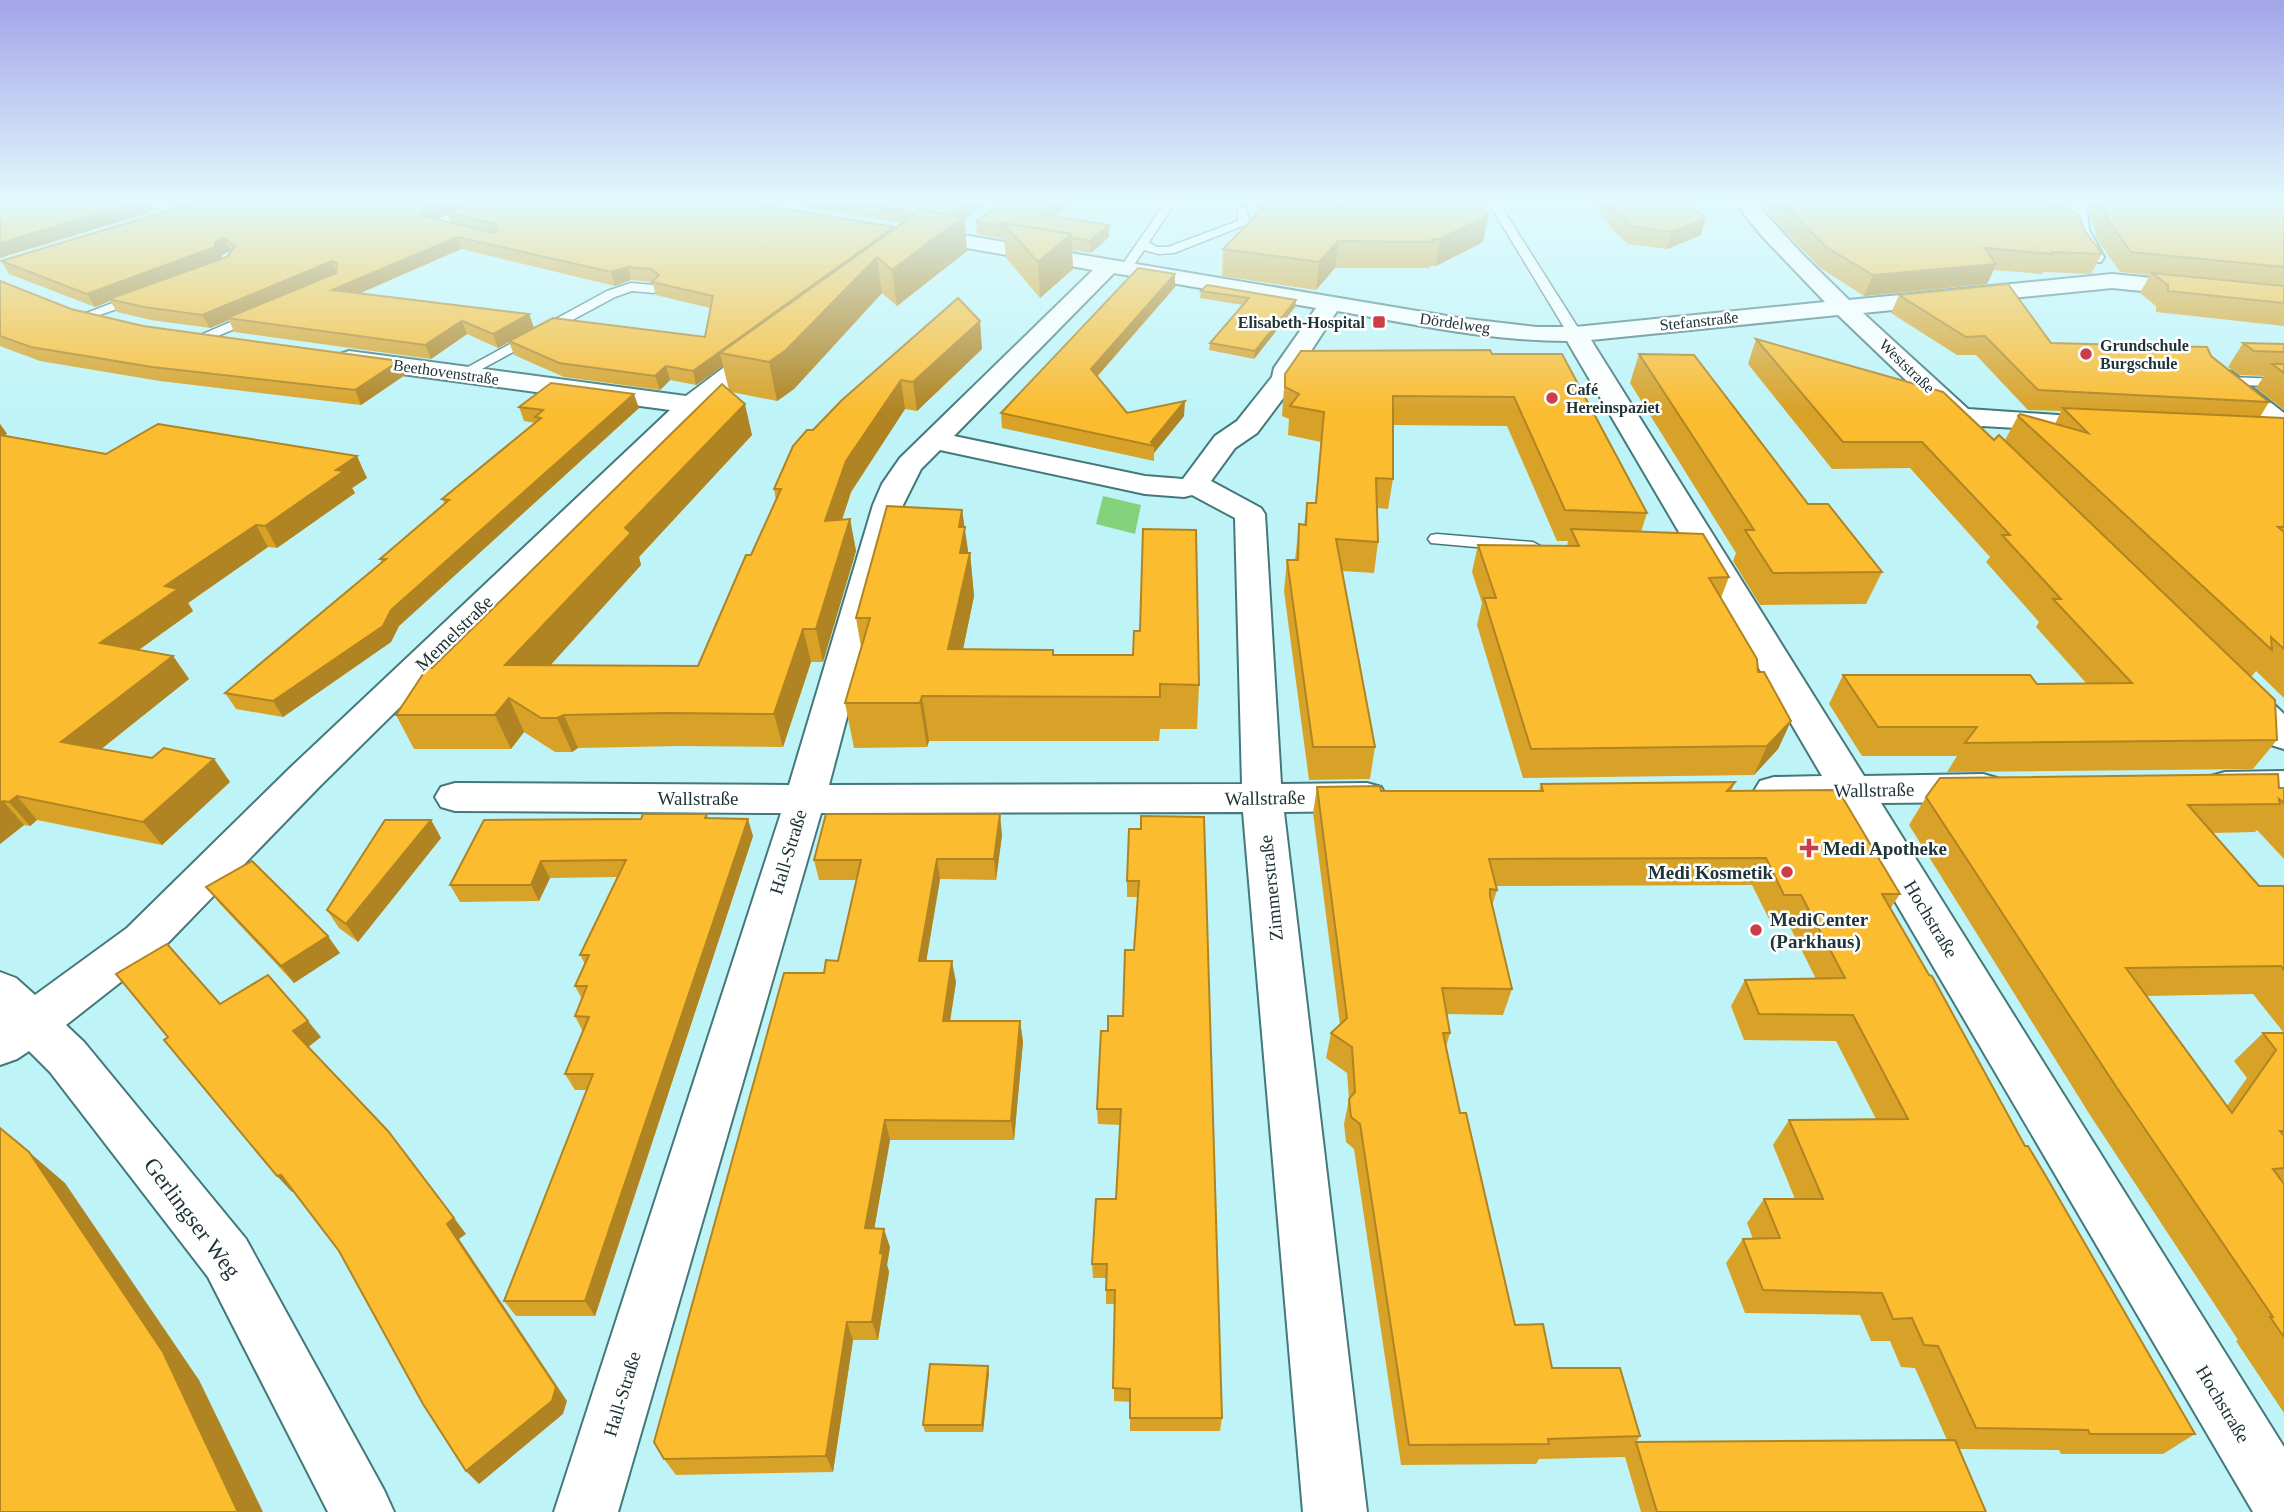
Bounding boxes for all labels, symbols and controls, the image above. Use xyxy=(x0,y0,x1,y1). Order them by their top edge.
street label: Stefanstraße xyxy=(1659,308,1739,334)
street label: Dördelweg xyxy=(1418,310,1491,337)
place label: Elisabeth-Hospital xyxy=(1238,314,1366,332)
marker: Elisabeth-Hospital xyxy=(1371,314,1387,330)
street label: Weststraße xyxy=(1876,336,1938,396)
place label: Grundschule Burgschule xyxy=(2100,337,2189,373)
marker: Grundschule Burgschule xyxy=(2078,346,2094,362)
street label: Beethovenstraße xyxy=(392,356,500,388)
place label: Café Hereinspaziet xyxy=(1566,381,1661,417)
marker: Café Hereinspaziet xyxy=(1544,390,1560,406)
street label: Memelstraße xyxy=(411,591,497,675)
street label: Wallstraße xyxy=(1833,779,1915,801)
street label: Wallstraße xyxy=(1224,787,1306,809)
street label: Wallstraße xyxy=(658,788,738,809)
street label: Hall-Straße xyxy=(765,807,811,897)
street label: Zimmerstraße xyxy=(1255,834,1287,942)
place label: Medi Apotheke xyxy=(1823,838,1947,859)
marker: Medi Apotheke xyxy=(1801,840,1817,856)
place label: Medi Kosmetik xyxy=(1648,862,1773,883)
marker: Medi Kosmetik xyxy=(1779,864,1795,880)
street label: Hochstraße xyxy=(1900,877,1962,961)
place label: MediCenter (Parkhaus) xyxy=(1770,909,1869,953)
marker: MediCenter (Parkhaus) xyxy=(1748,922,1764,938)
street label: Gerlingser Weg xyxy=(139,1153,246,1283)
street label: Hall-Straße xyxy=(599,1349,645,1439)
street label: Hochstraße xyxy=(2192,1362,2254,1446)

